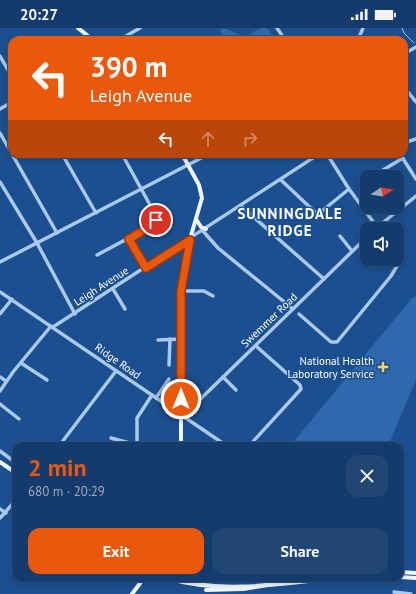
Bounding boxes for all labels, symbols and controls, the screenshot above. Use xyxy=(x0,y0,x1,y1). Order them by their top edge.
text: 20:27 xyxy=(20,5,58,24)
text: 390 m xyxy=(90,48,167,85)
icon: left xyxy=(24,52,76,104)
text: Leigh Avenue xyxy=(90,84,192,107)
icon: left xyxy=(155,128,177,150)
icon: ahead xyxy=(197,128,219,150)
icon: right xyxy=(239,128,261,150)
north arrow xyxy=(360,170,404,214)
map controls xyxy=(360,170,404,266)
pin xyxy=(139,203,173,237)
district label: SUNNINGDALE RIDGE xyxy=(237,204,343,240)
icon: arrive xyxy=(145,209,167,231)
button: sound xyxy=(360,222,404,266)
street label: Leigh Avenue xyxy=(71,263,131,309)
street label: Swemmer Road xyxy=(238,290,300,350)
street label: Ridge Road xyxy=(92,340,144,382)
place label: National Health Laboratory Service xyxy=(287,354,374,381)
marker: National Health Laboratory Service xyxy=(377,361,389,373)
position arrow xyxy=(160,378,202,420)
text: 2 min xyxy=(28,452,87,483)
button: close xyxy=(346,455,388,497)
text: 680 m · 20:29 xyxy=(28,483,105,500)
button: Exit xyxy=(28,528,204,574)
button: Share xyxy=(212,528,388,574)

